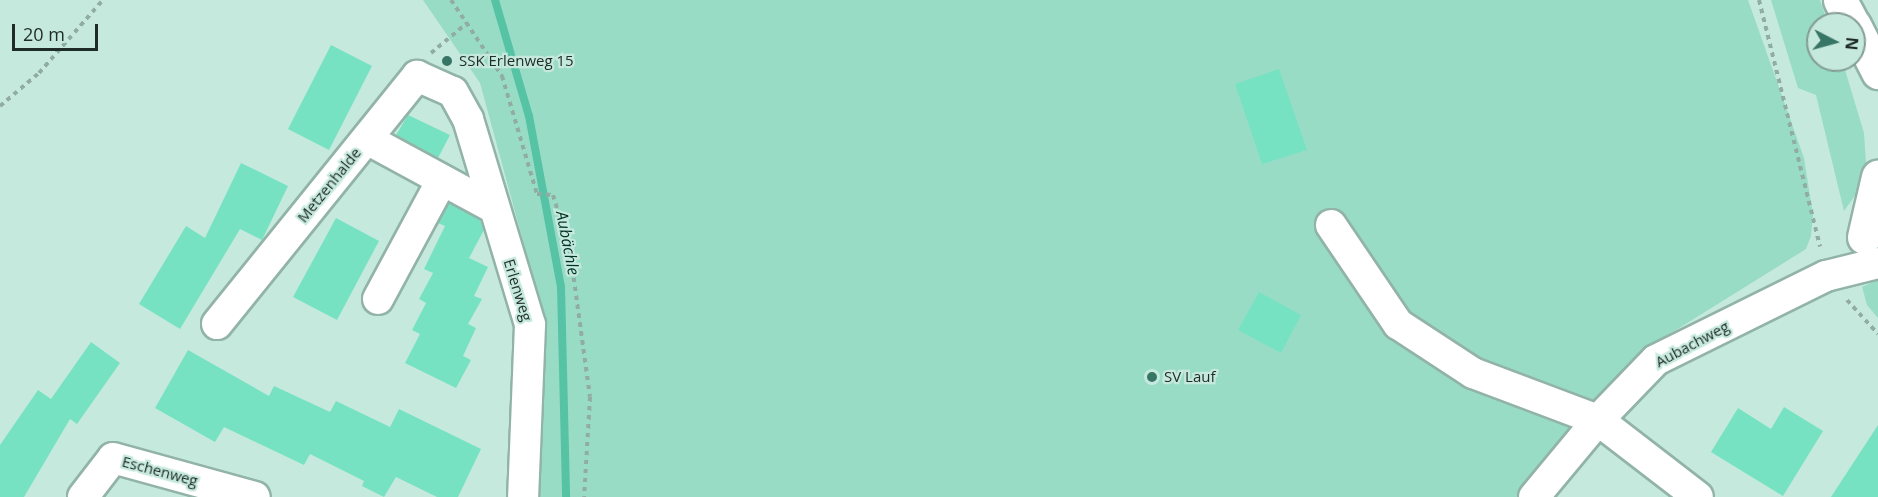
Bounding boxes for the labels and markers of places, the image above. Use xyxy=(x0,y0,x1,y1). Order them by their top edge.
place label: SSK Erlenweg 15 xyxy=(459,52,574,70)
marker: SSK Erlenweg 15 xyxy=(440,54,454,68)
place label: SV Lauf xyxy=(1164,368,1215,386)
marker: SV Lauf xyxy=(1145,370,1159,384)

